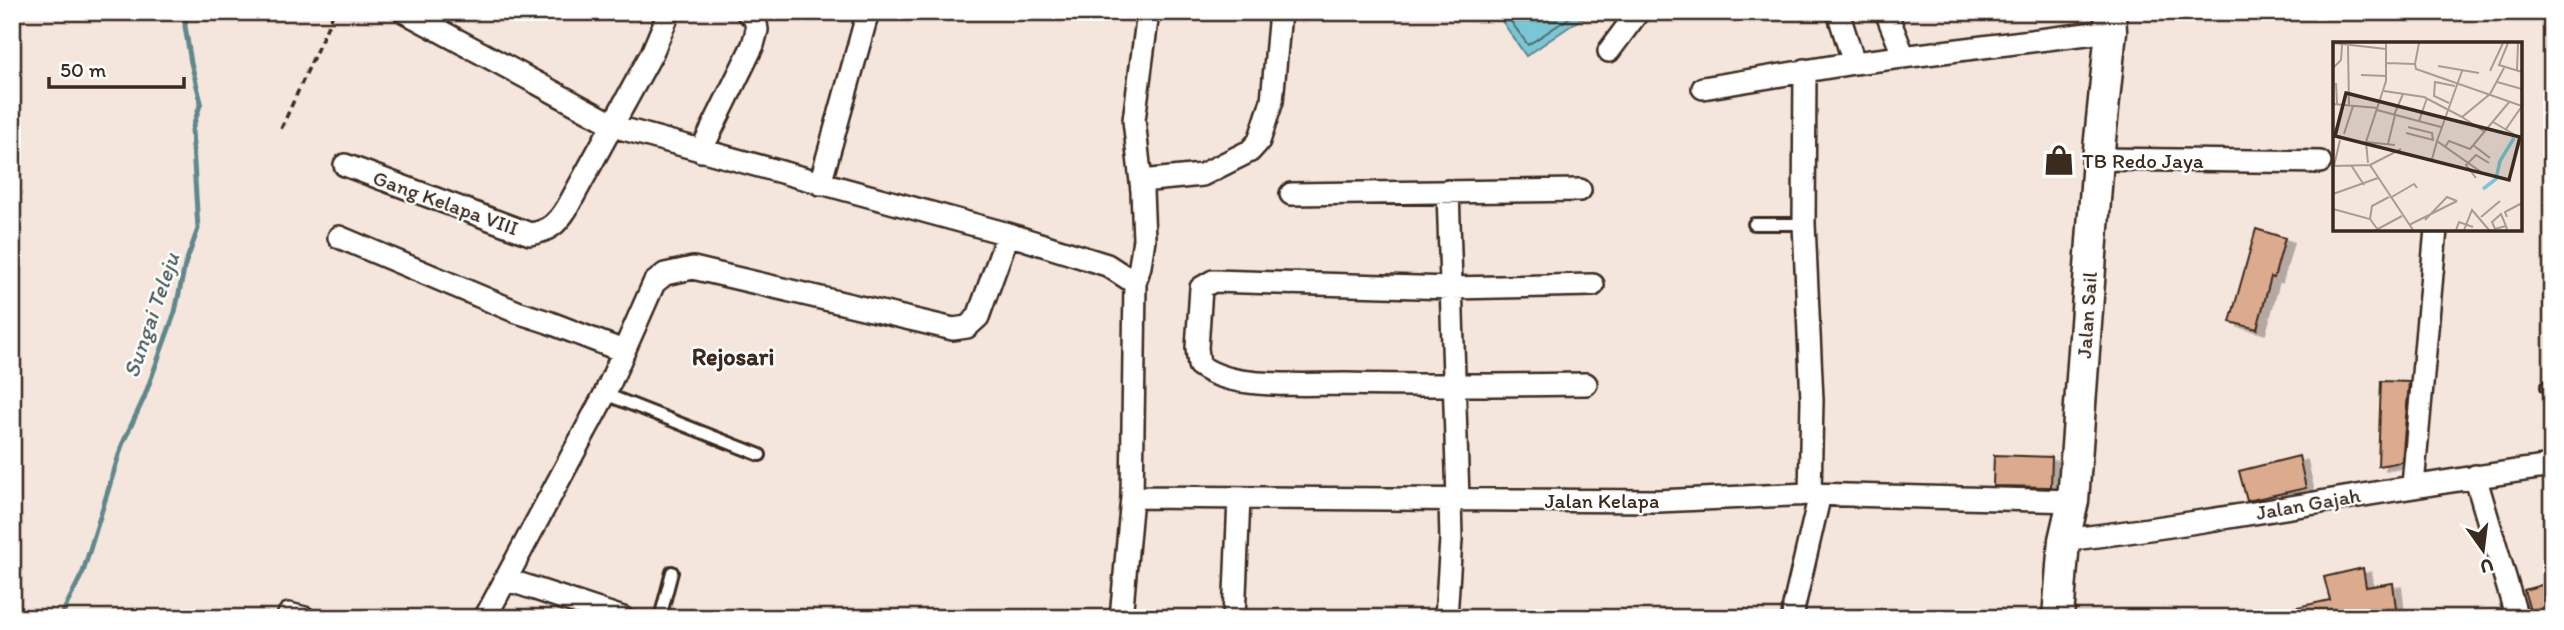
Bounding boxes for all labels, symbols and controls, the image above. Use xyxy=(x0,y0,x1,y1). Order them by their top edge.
inset map xyxy=(2333,42,2522,231)
scale bar xyxy=(49,46,184,90)
text: 50 m xyxy=(60,57,107,82)
shop icon: TB Redo Jaya xyxy=(2042,143,2076,177)
place label: TB Redo Jaya xyxy=(2082,148,2204,173)
street label: Gang Kelapa VIII xyxy=(370,164,522,240)
water label: Sungai Teleju xyxy=(117,248,186,381)
street label: Jalan Sail xyxy=(2070,271,2102,359)
district label: Rejosari xyxy=(692,342,774,372)
street label: Jalan Gajah xyxy=(2254,481,2363,524)
street label: Jalan Kelapa xyxy=(1545,488,1659,513)
north arrow xyxy=(2448,514,2518,584)
text: U xyxy=(2478,553,2496,579)

